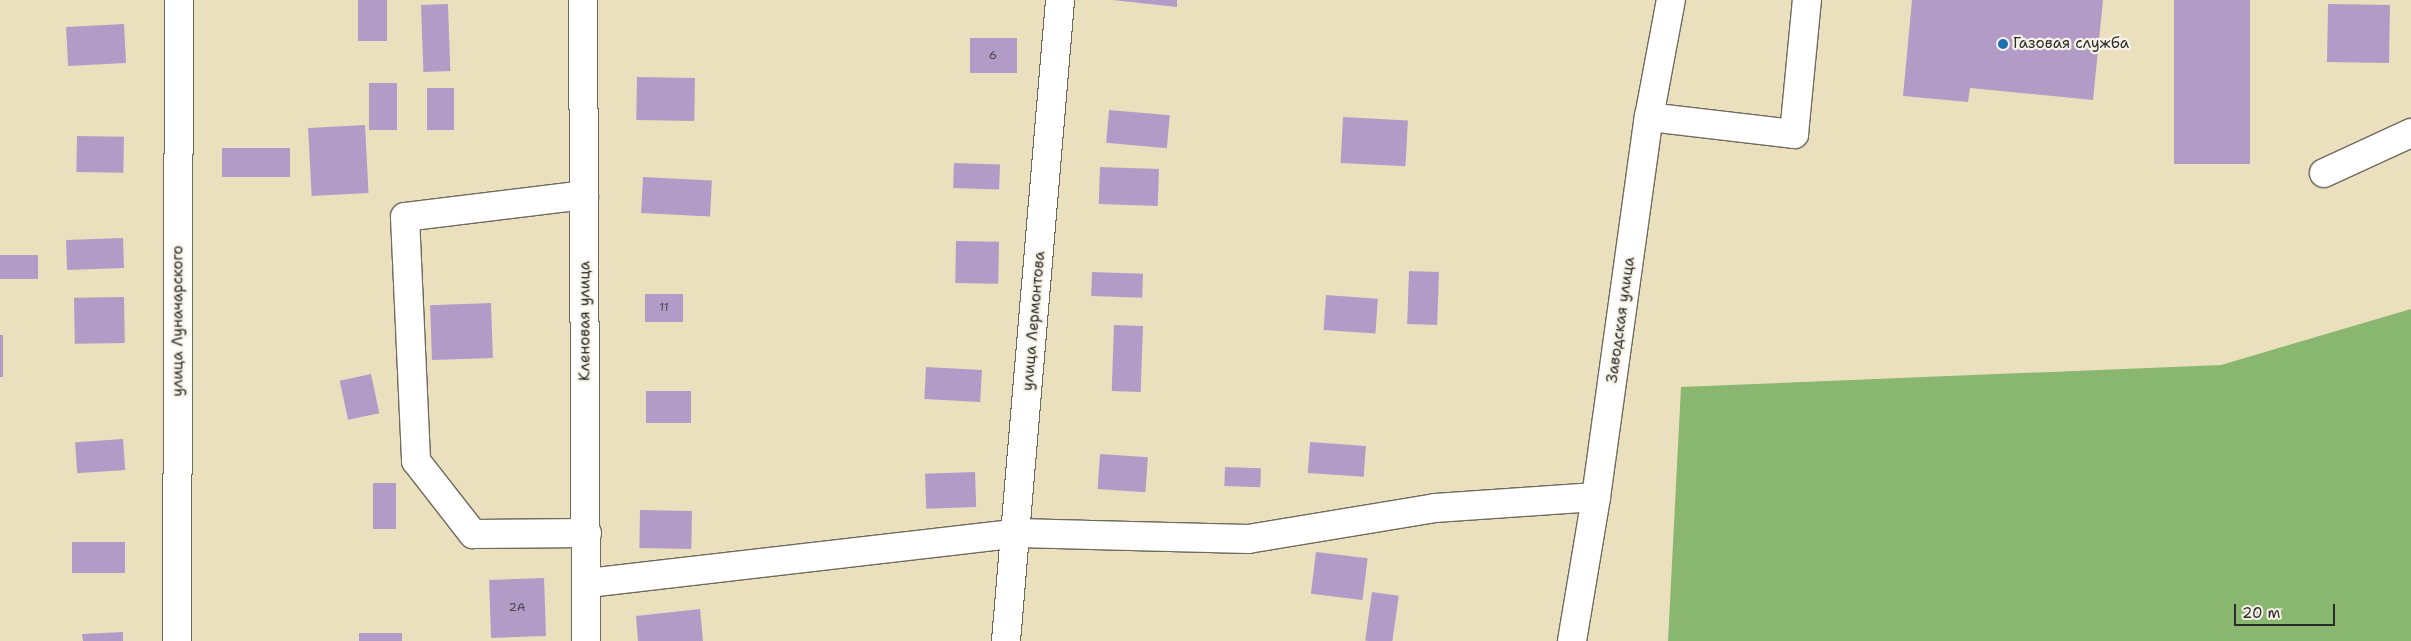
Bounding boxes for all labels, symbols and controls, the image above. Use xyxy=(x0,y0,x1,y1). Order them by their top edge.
place label: Газовая служба xyxy=(2013,35,2129,53)
marker: Газовая служба xyxy=(1997,38,2009,50)
house number: 6 xyxy=(989,49,997,63)
street label: улица Луначарского xyxy=(169,245,187,397)
street label: улица Лермонтова xyxy=(1019,250,1049,392)
street label: Заводская улица xyxy=(1603,256,1639,384)
street label: Кленовая улица xyxy=(576,261,594,381)
house number: 11 xyxy=(659,301,669,315)
scale bar xyxy=(2236,594,2337,626)
house number: 2А xyxy=(508,601,526,615)
text: 20 m xyxy=(2242,603,2281,623)

